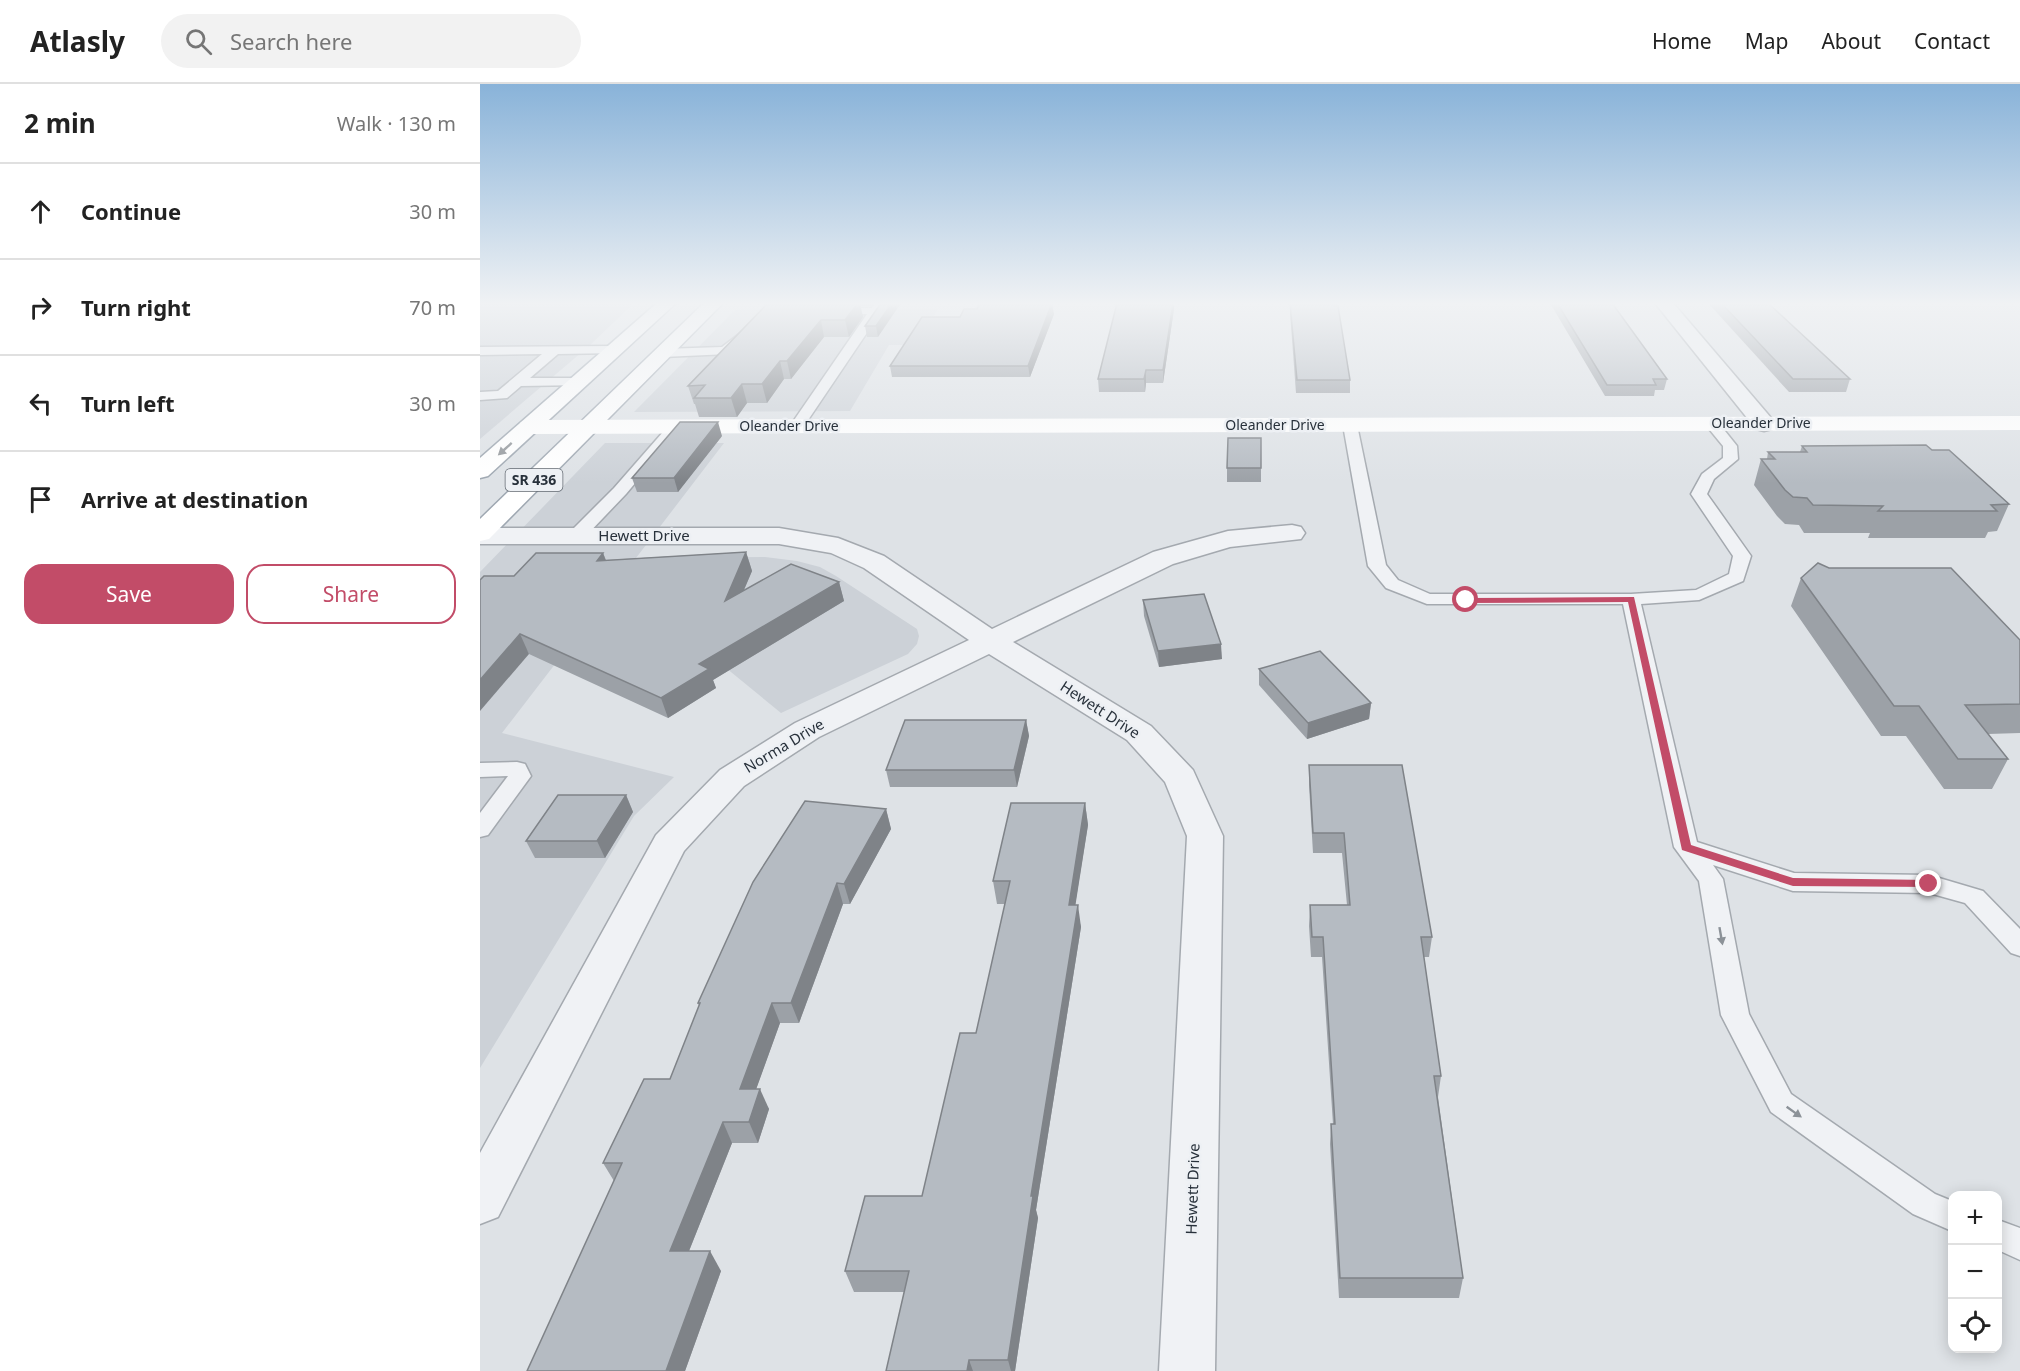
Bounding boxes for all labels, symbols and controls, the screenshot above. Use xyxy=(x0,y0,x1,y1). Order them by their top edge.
search box xyxy=(161,14,581,68)
text: Atlasly xyxy=(30,22,125,60)
icon: search xyxy=(182,25,215,58)
text: Search here xyxy=(230,26,352,56)
text: Home xyxy=(1652,27,1712,55)
text: Map xyxy=(1745,27,1788,55)
text: About xyxy=(1821,27,1881,55)
text: Contact xyxy=(1914,27,1990,55)
text: 2 min xyxy=(24,105,96,141)
text: Walk · 130 m xyxy=(337,110,456,137)
icon: ahead xyxy=(24,195,57,228)
text: Continue xyxy=(81,196,181,226)
text: 30 m xyxy=(409,198,456,225)
icon: right xyxy=(24,291,57,324)
text: Turn right xyxy=(81,292,191,322)
text: 70 m xyxy=(409,294,456,321)
icon: left xyxy=(24,387,57,420)
text: Turn left xyxy=(81,388,175,418)
text: 30 m xyxy=(409,390,456,417)
street label: Oleander Drive xyxy=(1711,413,1811,432)
street label: Oleander Drive xyxy=(1225,415,1325,434)
street label: Oleander Drive xyxy=(739,416,839,435)
one-way arrow xyxy=(497,442,512,456)
road number: SR 436 xyxy=(506,469,562,491)
icon: arrive xyxy=(24,483,57,516)
text: Arrive at destination xyxy=(81,484,308,514)
street label: Hewett Drive xyxy=(598,525,690,545)
button: Save xyxy=(24,564,234,624)
button: Share xyxy=(246,564,456,624)
route start xyxy=(1452,586,1478,612)
street label: Hewett Drive xyxy=(1057,676,1144,742)
street label: Norma Drive xyxy=(740,713,827,777)
route end xyxy=(1915,870,1941,896)
one-way arrow xyxy=(1717,927,1726,946)
one-way arrow xyxy=(1785,1106,1801,1118)
street label: Hewett Drive xyxy=(1180,1143,1204,1235)
map controls xyxy=(1948,1191,2002,1353)
button: + xyxy=(1948,1191,2002,1245)
button: − xyxy=(1948,1245,2002,1299)
button: locate xyxy=(1948,1299,2002,1353)

